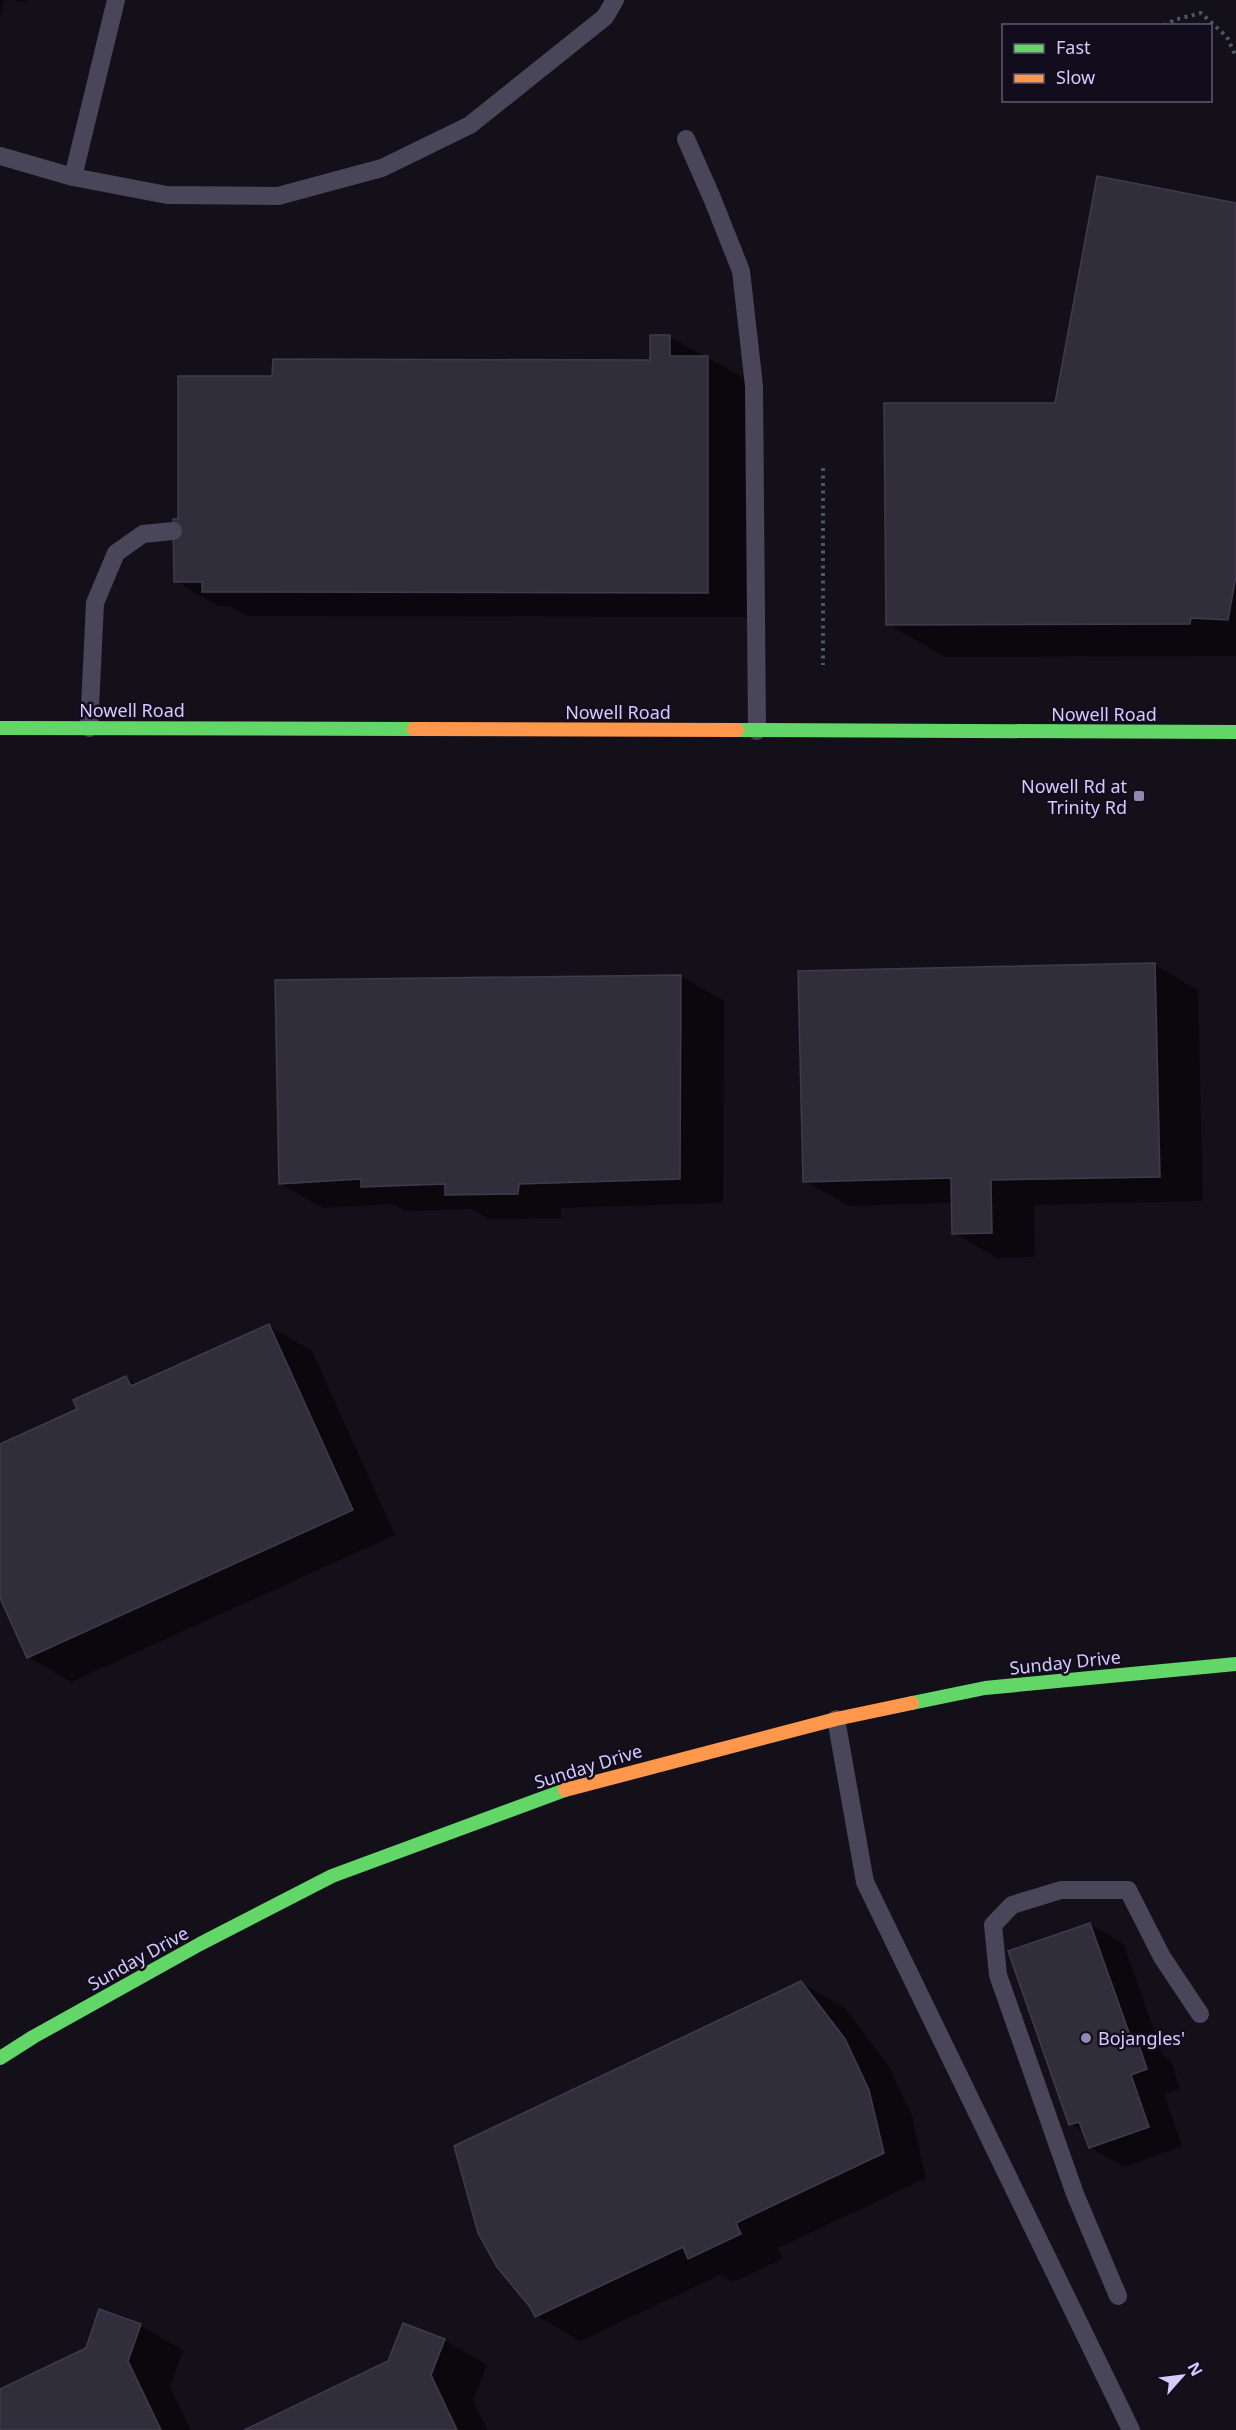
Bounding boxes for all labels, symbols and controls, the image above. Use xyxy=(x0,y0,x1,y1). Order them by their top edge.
legend xyxy=(1002,24,1212,102)
text: Fast xyxy=(1056,35,1091,59)
text: Slow xyxy=(1056,65,1095,89)
street label: Nowell Road xyxy=(79,698,185,722)
street label: Nowell Road xyxy=(565,700,671,724)
street label: Nowell Road xyxy=(1051,702,1157,726)
place label: Nowell Rd at Trinity Rd xyxy=(1021,774,1127,819)
marker: Nowell Rd at Trinity Rd xyxy=(1132,789,1146,803)
street label: Sunday Drive xyxy=(1008,1644,1122,1680)
street label: Sunday Drive xyxy=(531,1738,645,1794)
street label: Sunday Drive xyxy=(83,1920,193,1996)
place label: Bojangles' xyxy=(1098,2026,1185,2050)
marker: Bojangles' xyxy=(1079,2031,1093,2045)
north arrow xyxy=(1152,2346,1212,2406)
text: N xyxy=(1182,2358,1208,2380)

